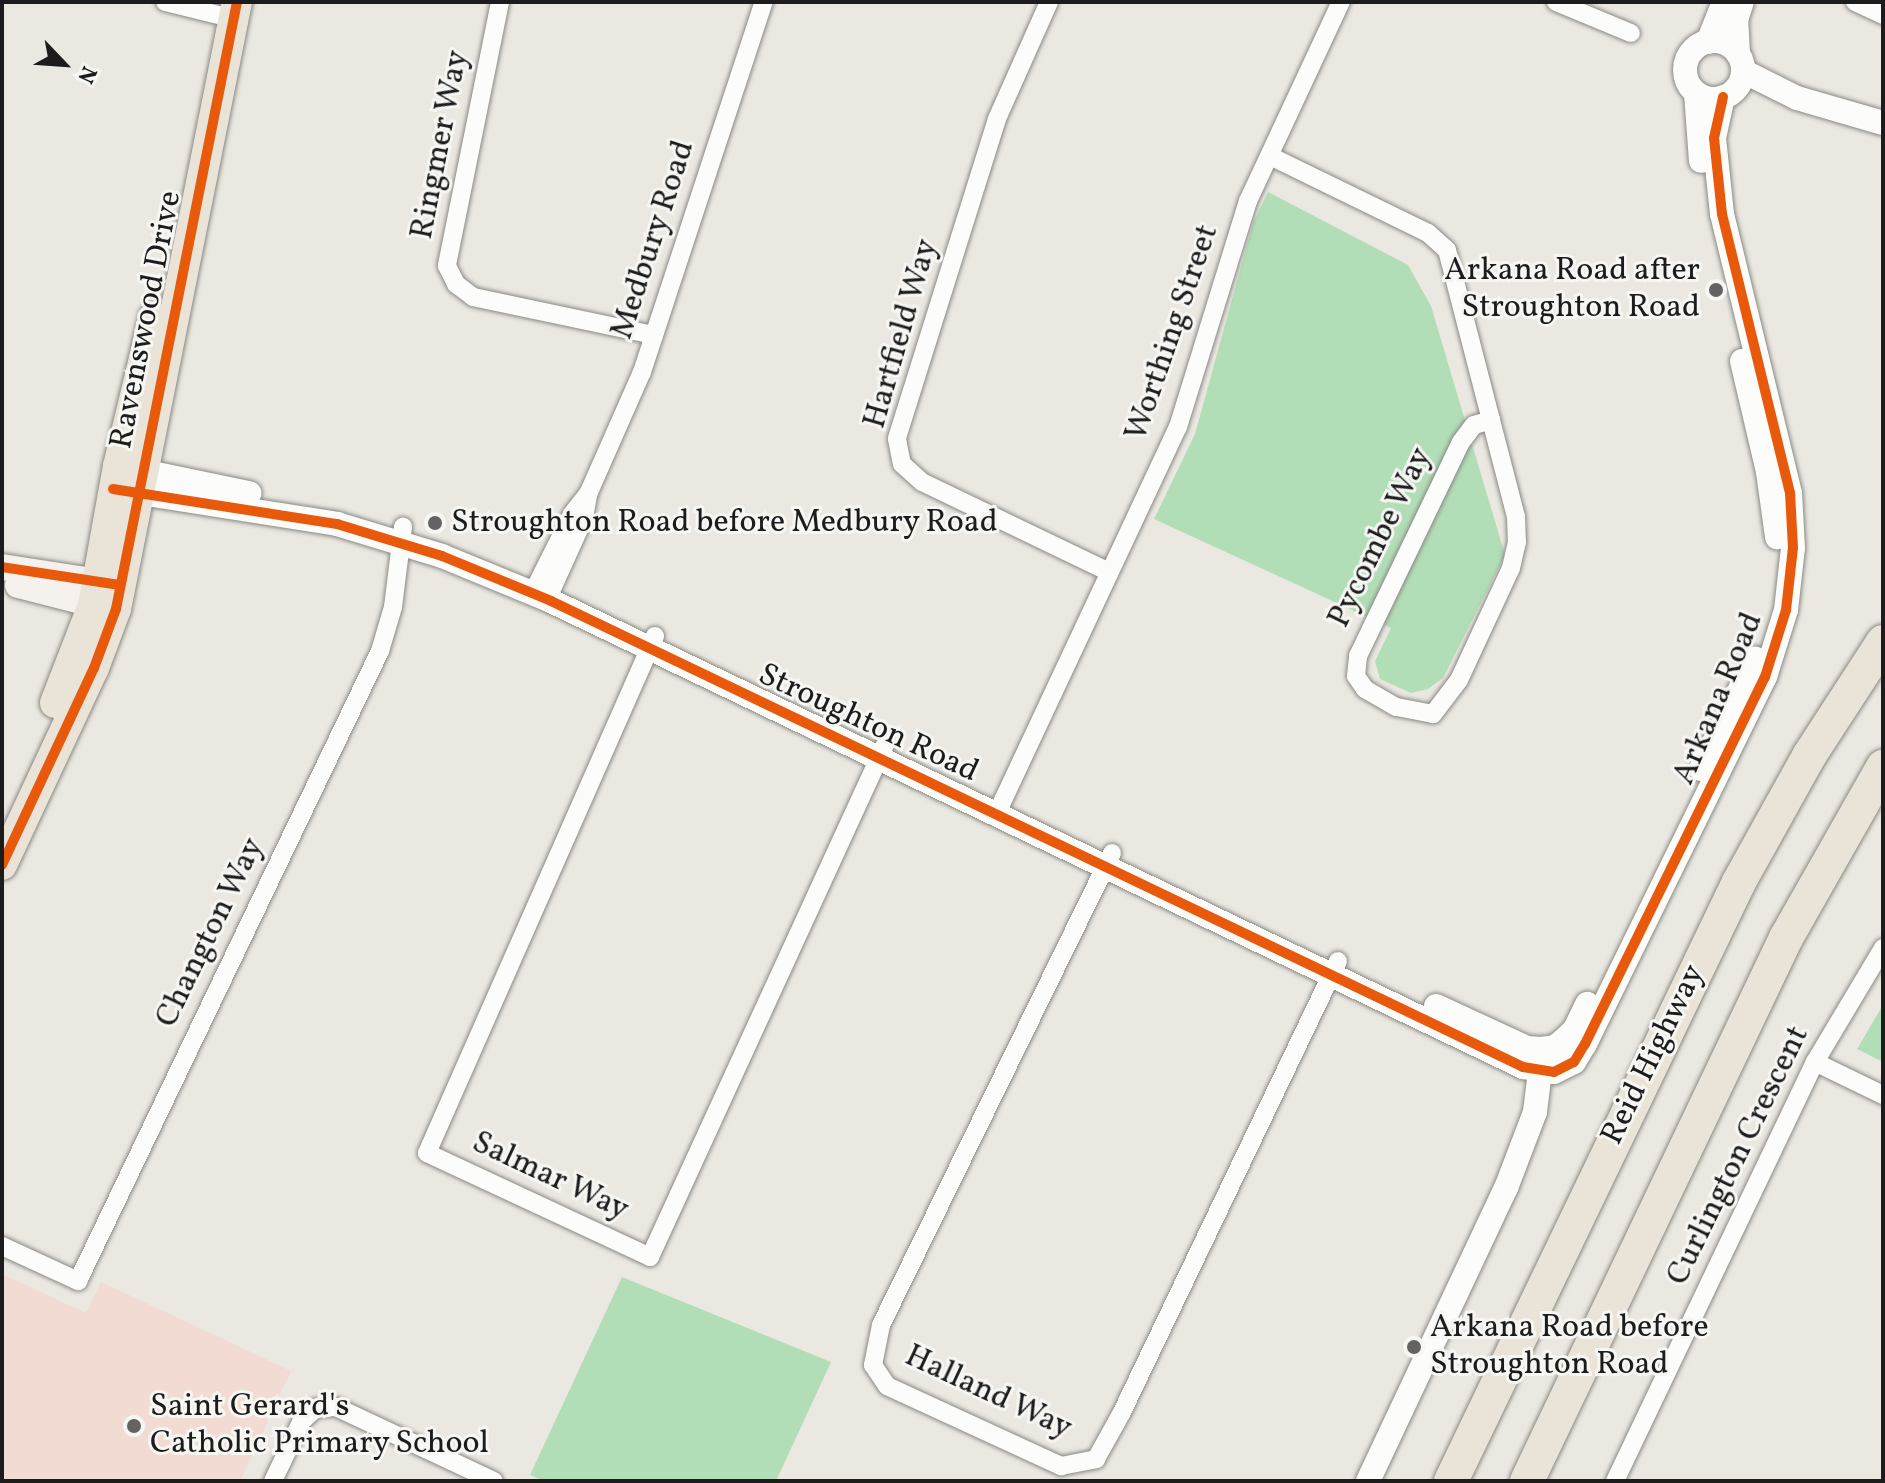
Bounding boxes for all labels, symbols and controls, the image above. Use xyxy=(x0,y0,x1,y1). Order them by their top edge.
north arrow xyxy=(24,24,104,104)
street label: Ringmer Way xyxy=(404,47,478,243)
text: N xyxy=(69,61,104,88)
street label: Medbury Road xyxy=(604,135,704,345)
street label: Ravenswood Drive xyxy=(103,188,191,452)
street label: Worthing Street xyxy=(1118,220,1228,446)
street label: Hartfield Way xyxy=(857,234,947,434)
place label: Arkana Road after Stroughton Road xyxy=(1444,253,1700,328)
marker: Arkana Road after Stroughton Road xyxy=(1707,281,1725,299)
street label: Pycombe Way xyxy=(1321,441,1441,635)
place label: Stroughton Road before Medbury Road xyxy=(451,504,999,542)
marker: Stroughton Road before Medbury Road xyxy=(426,514,444,532)
street label: Arkana Road xyxy=(1666,607,1772,791)
street label: Stroughton Road xyxy=(752,656,984,792)
street label: Changton Way xyxy=(148,832,274,1034)
street label: Reid Highway xyxy=(1594,959,1714,1151)
street label: Curlington Crescent xyxy=(1660,1020,1818,1292)
street label: Salmar Way xyxy=(465,1124,635,1230)
place label: Arkana Road before Stroughton Road xyxy=(1430,1310,1709,1385)
street label: Halland Way xyxy=(898,1337,1078,1449)
marker: Arkana Road before Stroughton Road xyxy=(1405,1338,1423,1356)
place label: Saint Gerard's Catholic Primary School xyxy=(150,1389,490,1464)
marker: Saint Gerard's Catholic Primary School xyxy=(125,1417,143,1435)

